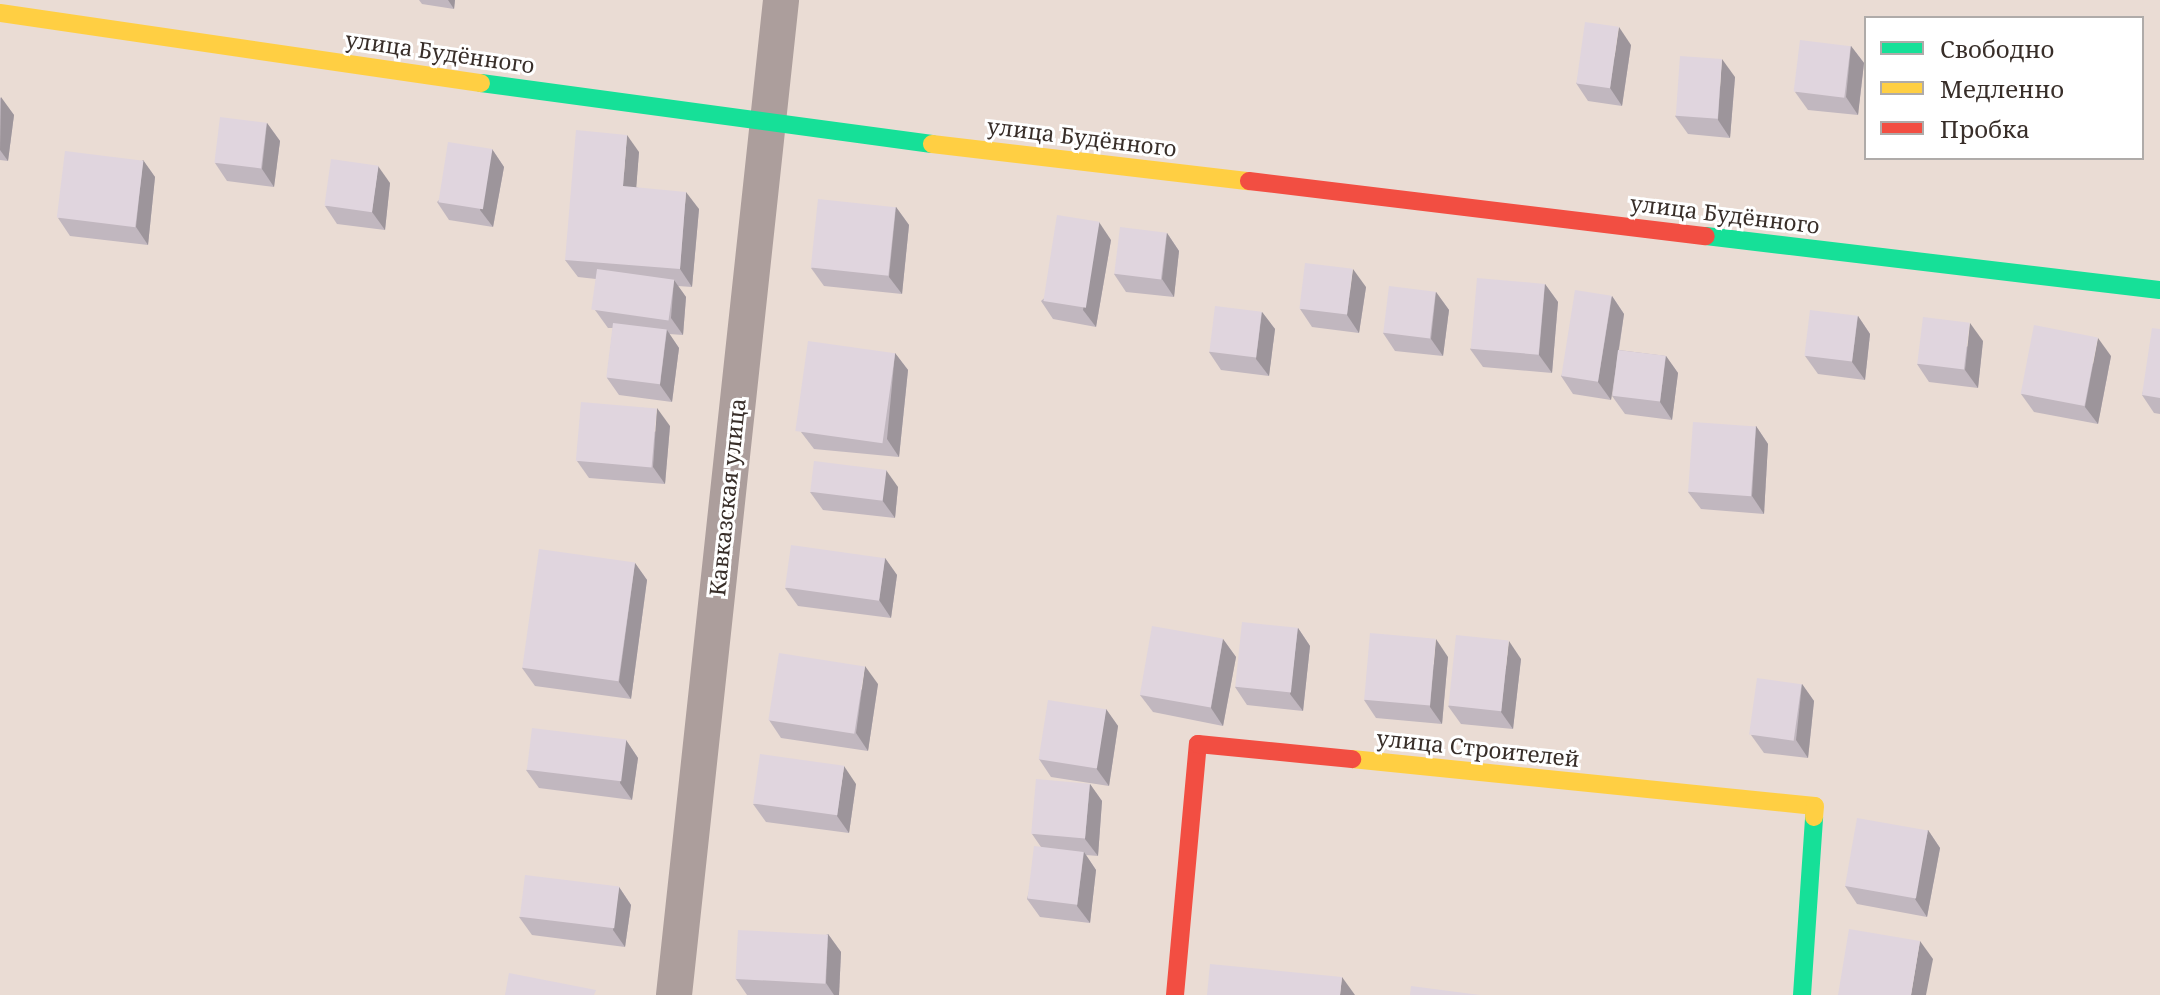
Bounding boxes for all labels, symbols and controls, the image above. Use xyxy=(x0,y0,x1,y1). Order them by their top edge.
legend xyxy=(1864,16,2144,160)
street label: улица Будённого xyxy=(344,26,536,78)
text: Свободно xyxy=(1940,32,2054,65)
text: Медленно xyxy=(1940,72,2064,105)
street label: улица Будённого xyxy=(986,112,1178,162)
text: Пробка xyxy=(1940,112,2030,145)
street label: улица Будённого xyxy=(1629,189,1821,239)
street label: Кавказская улица xyxy=(703,397,751,597)
street label: улица Строителей xyxy=(1375,724,1581,772)

